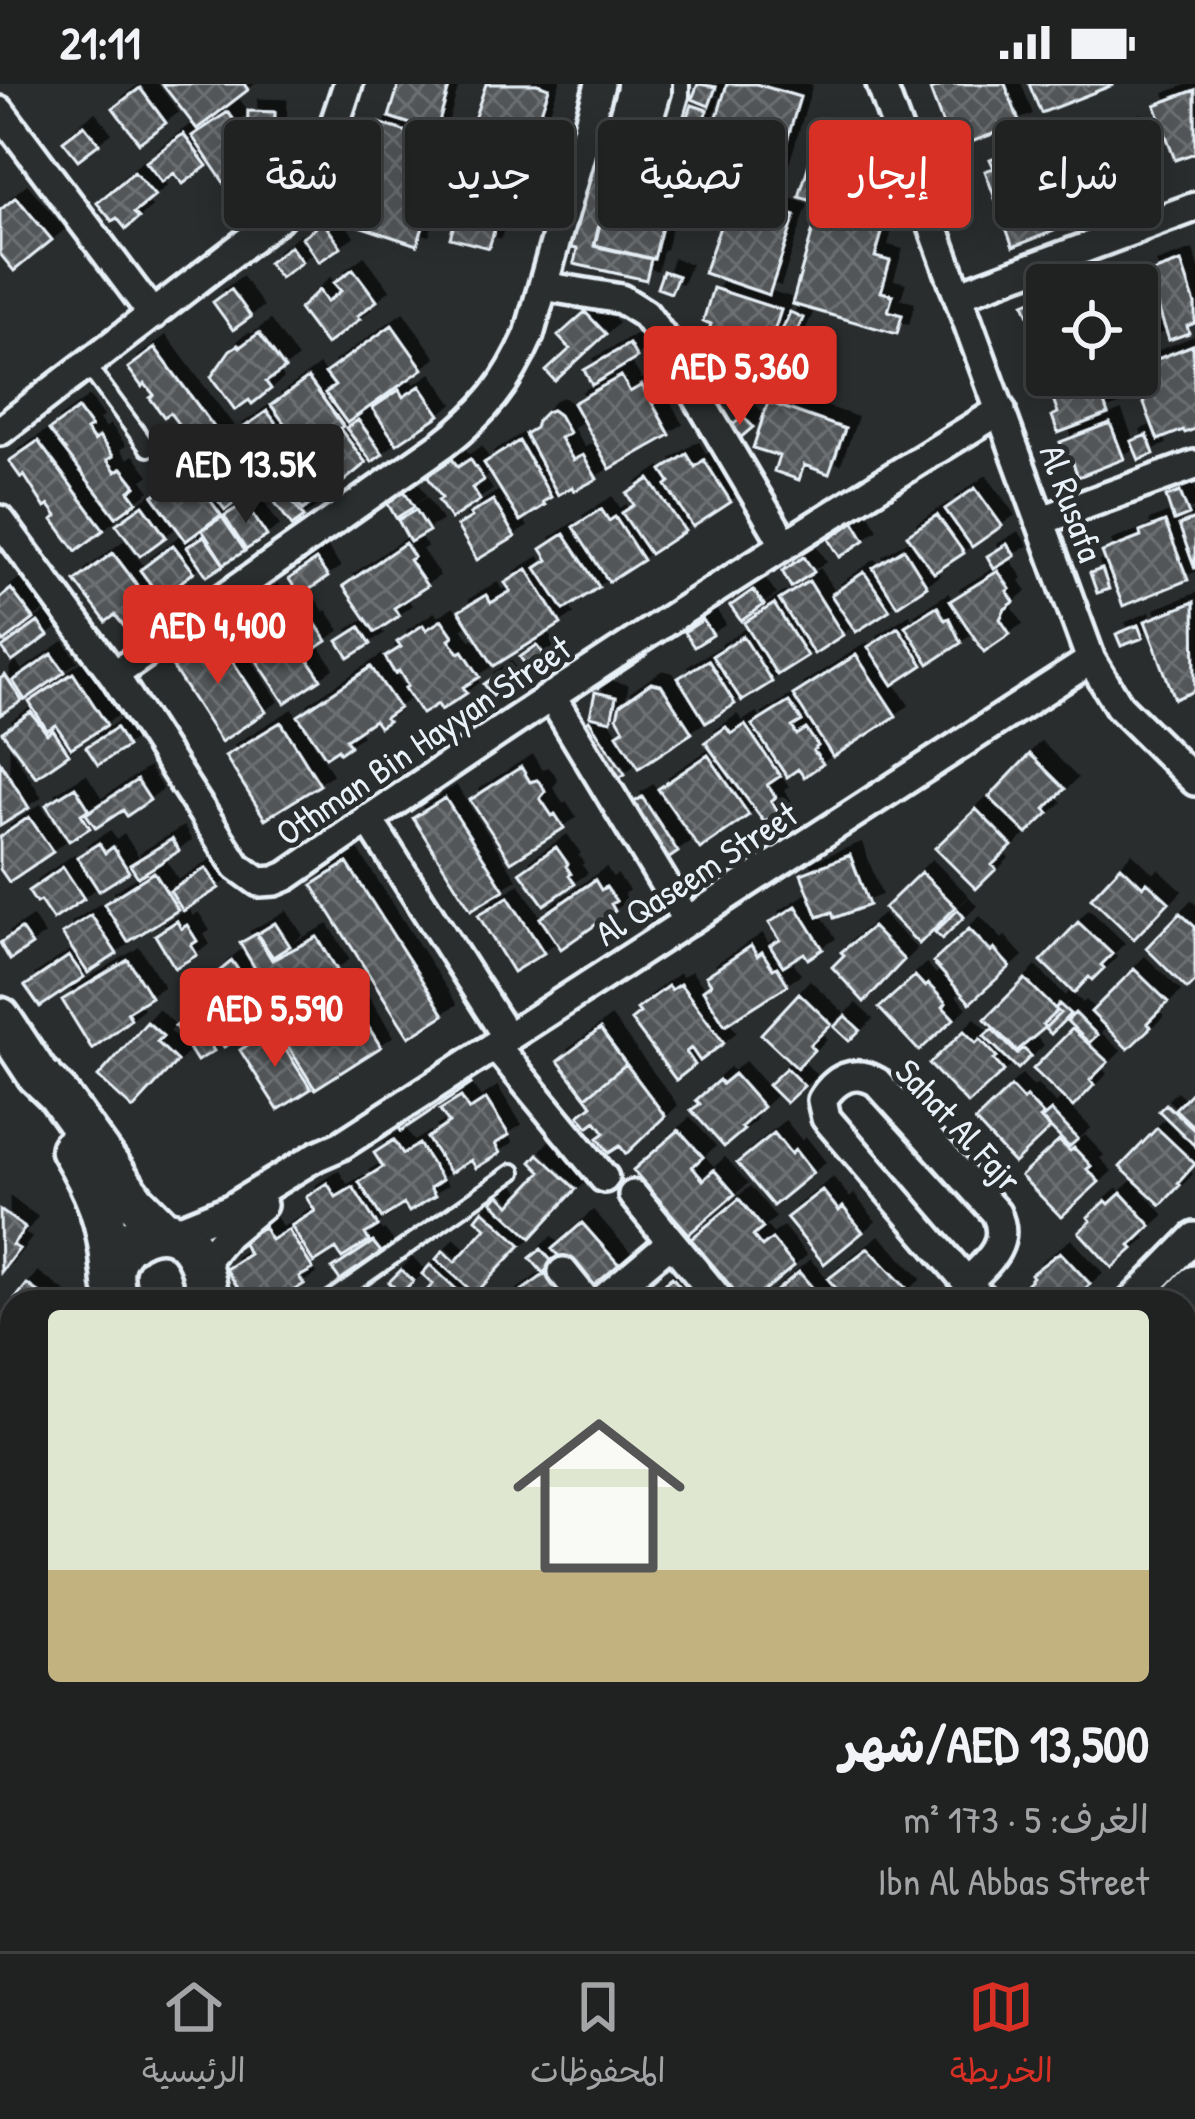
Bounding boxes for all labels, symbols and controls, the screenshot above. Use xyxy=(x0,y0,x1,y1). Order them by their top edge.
text: 21:11 xyxy=(60,12,141,73)
chip: شقة xyxy=(224,120,381,228)
chip: جديد xyxy=(405,120,574,228)
chip: تصفية xyxy=(598,120,785,228)
chip: إيجار xyxy=(809,120,971,228)
chip: شراء xyxy=(995,120,1161,228)
map controls xyxy=(1026,264,1158,396)
button: locate xyxy=(1026,264,1158,396)
pin: AED 5,360 xyxy=(603,326,877,428)
text: AED 5,360 xyxy=(671,338,809,391)
pin: AED 13.5K xyxy=(109,424,383,526)
text: AED 13.5K xyxy=(176,436,316,489)
street label: Al Rusafa xyxy=(1029,438,1116,568)
pin: AED 4,400 xyxy=(81,585,355,687)
text: AED 4,400 xyxy=(150,597,286,650)
street label: Othman Bin Hayyan Street xyxy=(266,622,580,856)
street label: Al Qaseem Street xyxy=(585,788,807,956)
pin: AED 5,590 xyxy=(138,968,412,1070)
text: AED 5,590 xyxy=(207,980,343,1033)
street label: Sahat Al Fajr xyxy=(885,1047,1034,1202)
icon: home xyxy=(491,1388,707,1604)
text: AED 13,500/شهر xyxy=(840,1709,1149,1778)
text: الغرف: 5 · 173 m² xyxy=(903,1792,1149,1845)
text: Ibn Al Abbas Street xyxy=(878,1854,1149,1907)
tab: الرئيسية xyxy=(142,1974,246,2100)
tab: المحفوظات xyxy=(530,1974,666,2100)
tab: الخريطة xyxy=(950,1974,1053,2100)

